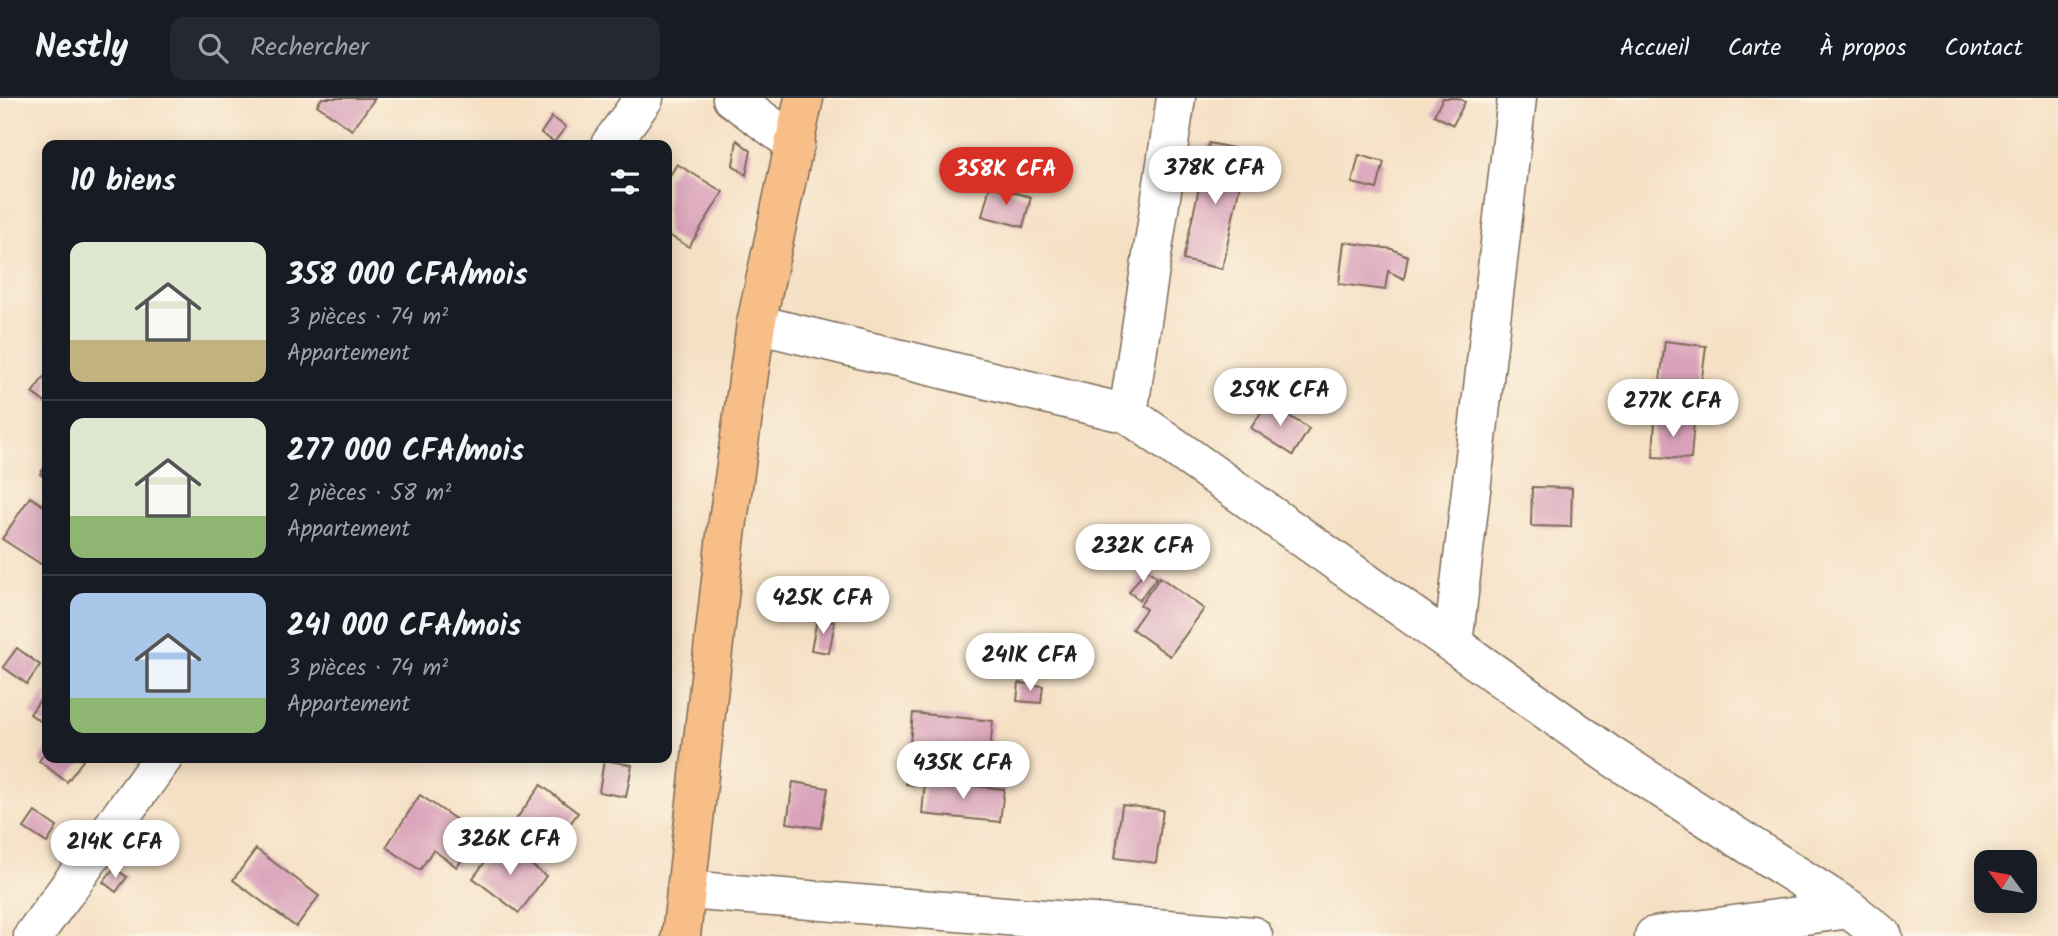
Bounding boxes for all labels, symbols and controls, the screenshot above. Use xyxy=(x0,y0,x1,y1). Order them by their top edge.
search box xyxy=(170,17,660,80)
text: Nestly xyxy=(35,22,128,75)
text: Rechercher xyxy=(250,27,369,69)
icon: search xyxy=(194,29,232,67)
text: Accueil xyxy=(1620,29,1690,68)
text: Carte xyxy=(1728,29,1781,68)
text: À propos xyxy=(1819,29,1906,68)
text: Contact xyxy=(1944,29,2023,68)
pin: 378K CFA xyxy=(1143,146,1287,206)
pin: 358K CFA xyxy=(934,148,1078,207)
text: 378K CFA xyxy=(1165,151,1265,187)
text: 358K CFA xyxy=(955,152,1057,188)
text: 10 biens xyxy=(70,158,176,206)
icon: filters xyxy=(606,163,644,201)
text: 358 000 CFA/mois xyxy=(287,252,528,300)
icon: home xyxy=(126,270,210,354)
text: 3 pièces · 74 m² xyxy=(287,300,448,336)
text: Appartement xyxy=(287,336,410,372)
pin: 259K CFA xyxy=(1208,368,1352,428)
text: 259K CFA xyxy=(1230,373,1330,409)
pin: 277K CFA xyxy=(1601,380,1745,439)
text: 277K CFA xyxy=(1624,384,1722,420)
text: 277 000 CFA/mois xyxy=(287,428,524,476)
icon: home xyxy=(126,446,210,530)
text: 2 pièces · 58 m² xyxy=(287,476,451,512)
text: Appartement xyxy=(287,512,410,548)
pin: 232K CFA xyxy=(1071,524,1215,584)
text: 232K CFA xyxy=(1091,529,1195,565)
pin: 425K CFA xyxy=(751,576,895,636)
text: 425K CFA xyxy=(772,581,874,617)
text: 241 000 CFA/mois xyxy=(287,603,521,651)
icon: home xyxy=(126,621,210,705)
pin: 241K CFA xyxy=(958,634,1102,693)
text: 241K CFA xyxy=(982,638,1078,674)
text: 3 pièces · 74 m² xyxy=(287,651,448,687)
text: Appartement xyxy=(287,687,410,723)
pin: 435K CFA xyxy=(891,742,1035,801)
text: 435K CFA xyxy=(913,746,1013,782)
pin: 326K CFA xyxy=(438,818,582,877)
pin: 214K CFA xyxy=(43,820,187,880)
text: 326K CFA xyxy=(459,822,561,858)
text: 214K CFA xyxy=(67,825,163,861)
north arrow xyxy=(1974,850,2037,914)
map controls xyxy=(1974,850,2037,913)

